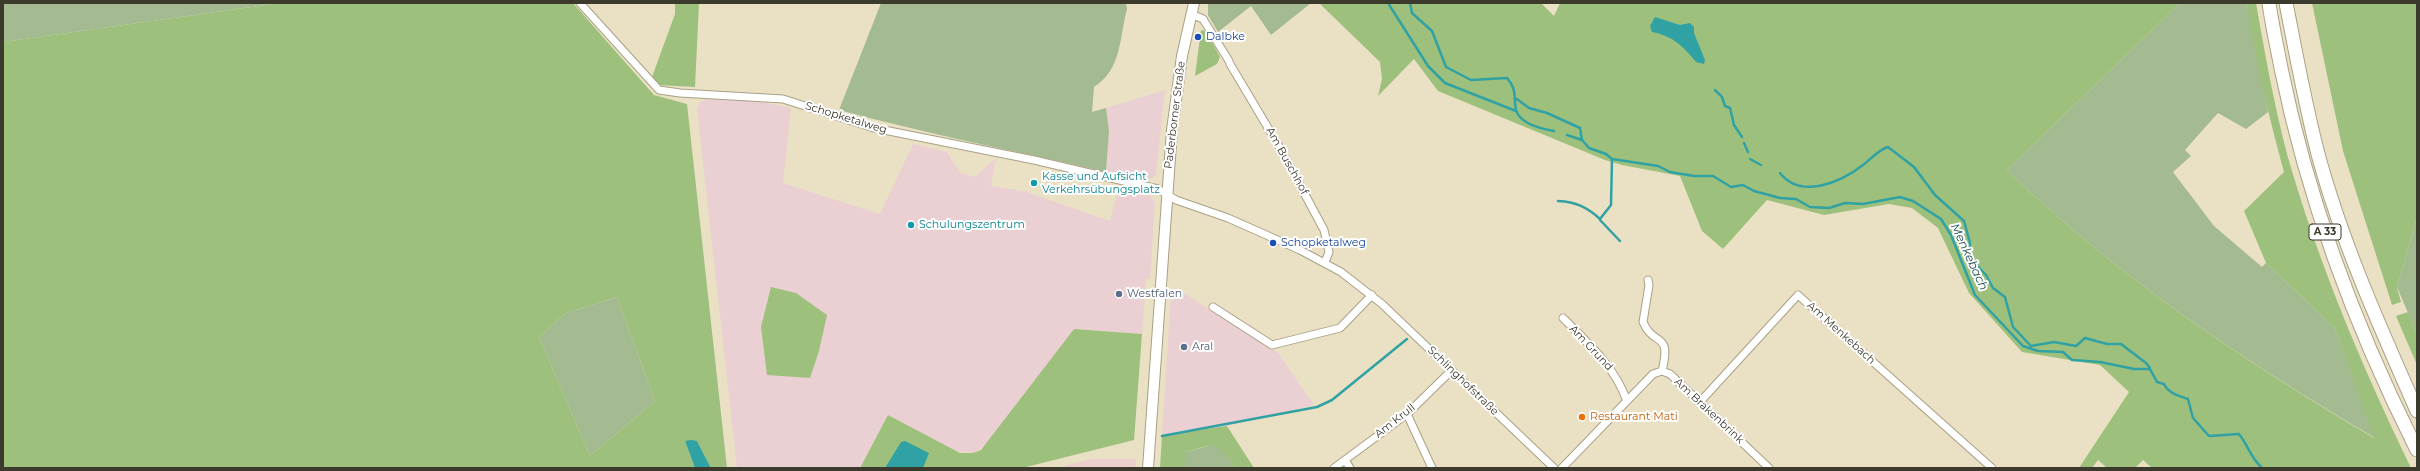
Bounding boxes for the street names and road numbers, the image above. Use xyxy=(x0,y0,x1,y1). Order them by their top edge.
street label: Paderborner Straße xyxy=(1162,60,1188,170)
street label: Schopketalweg xyxy=(803,99,889,137)
street label: Am Buschhof xyxy=(1263,125,1311,197)
road number: A 33 xyxy=(2309,224,2341,240)
street label: Am Menkebach xyxy=(1804,299,1878,367)
street label: Am Grund xyxy=(1567,322,1615,374)
street label: Schlinghofstraße xyxy=(1425,344,1501,418)
street label: Am Brakenbrink xyxy=(1671,375,1747,447)
street label: Am Krull xyxy=(1372,401,1418,441)

